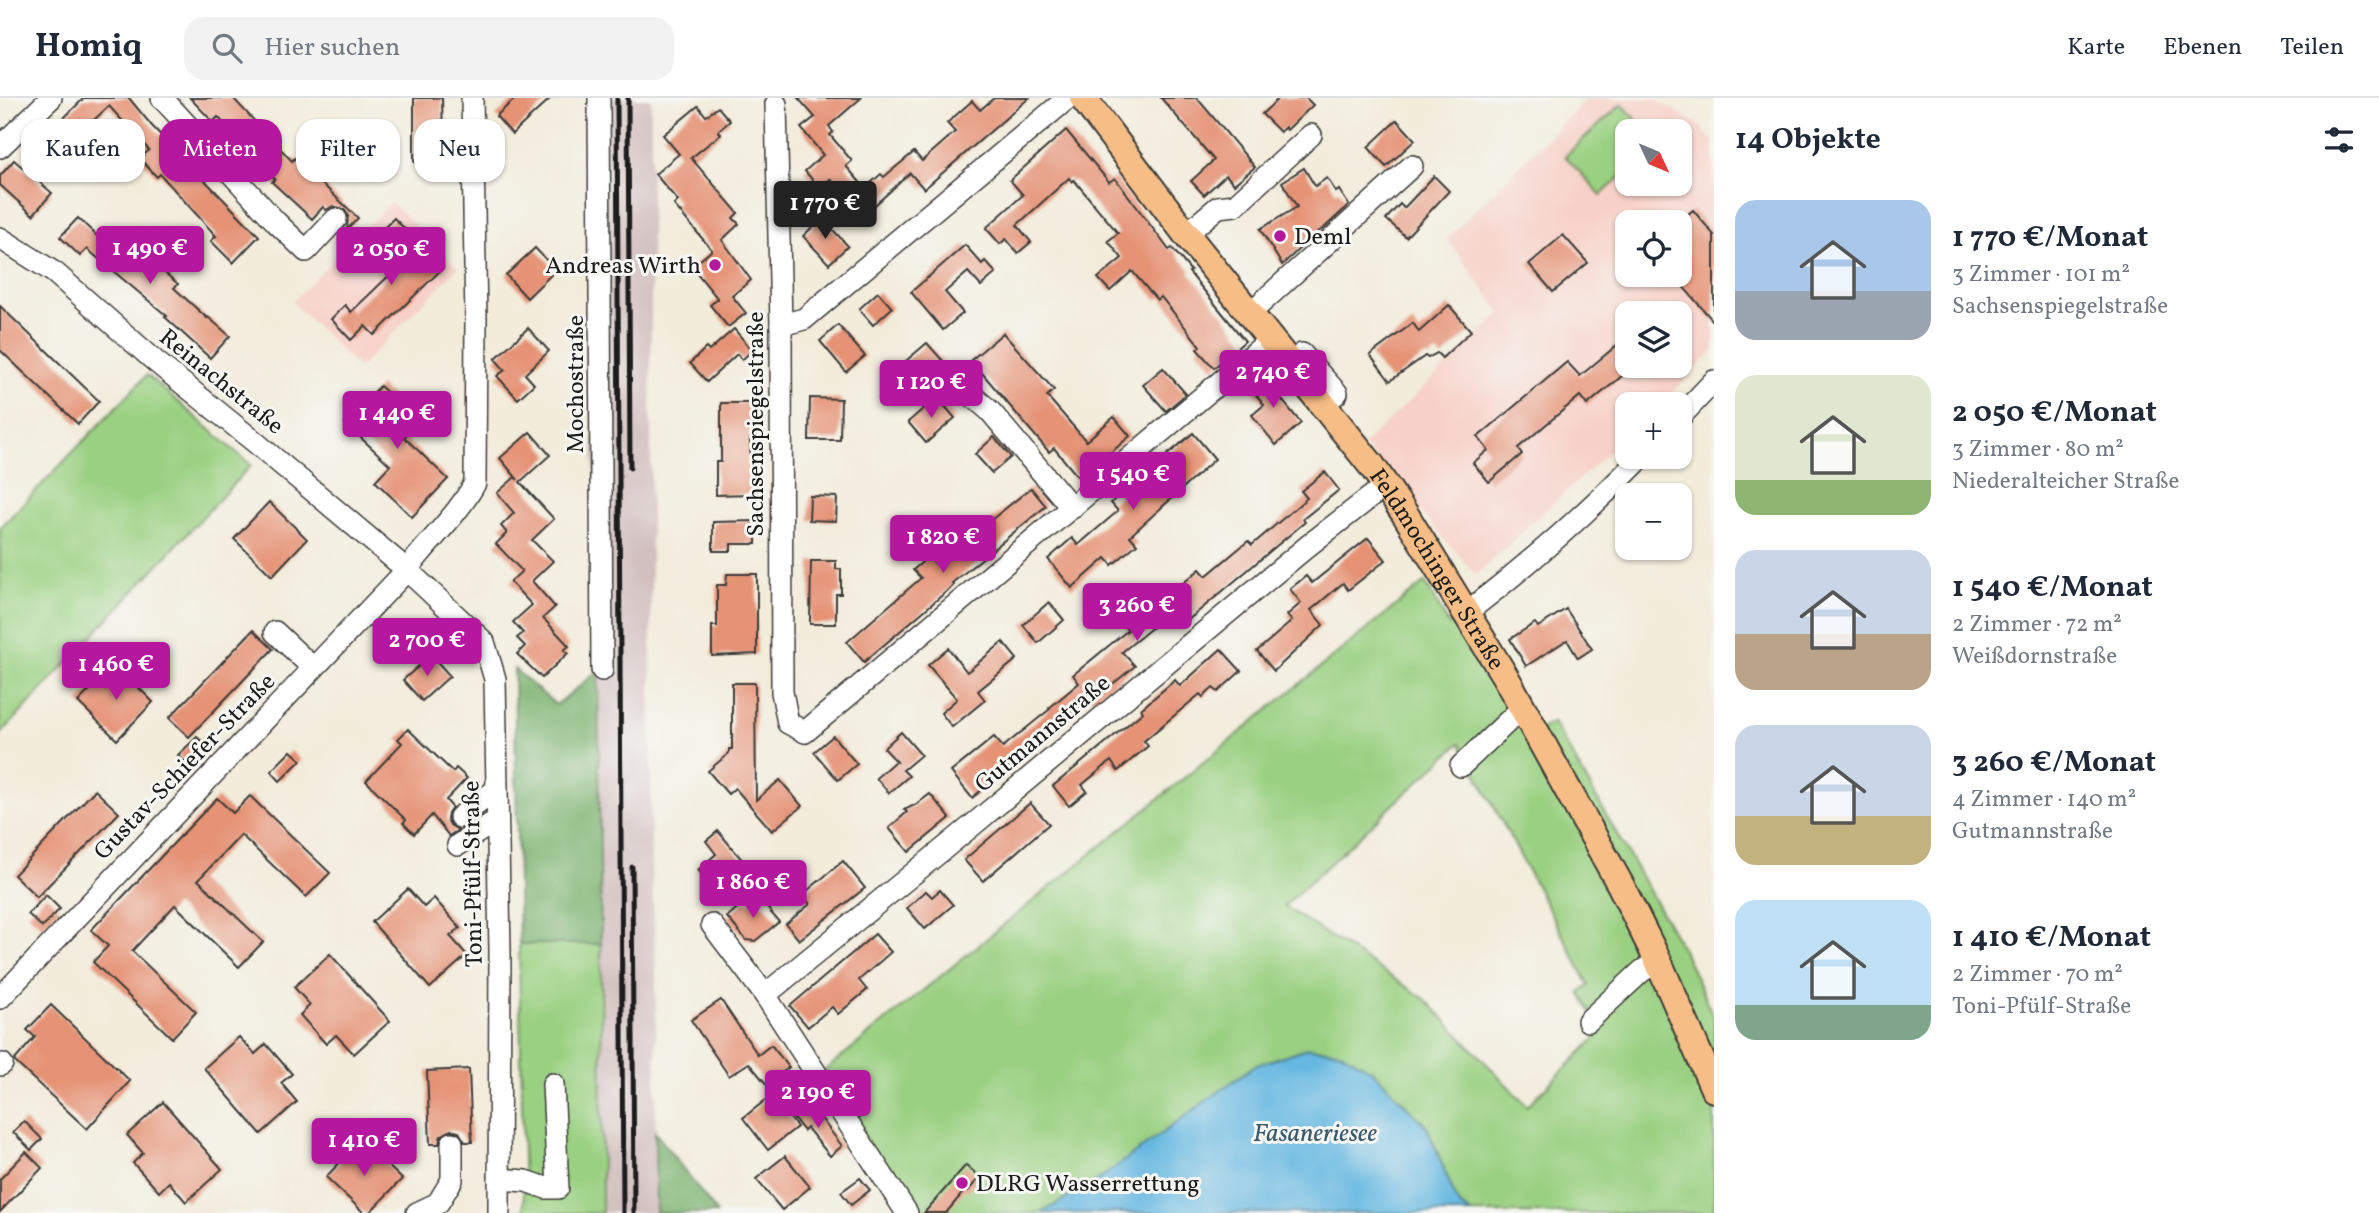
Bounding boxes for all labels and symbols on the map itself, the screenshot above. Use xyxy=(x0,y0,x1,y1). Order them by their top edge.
north arrow xyxy=(1615,119,1692,196)
pin: 1 770 € xyxy=(760,181,890,241)
place label: Deml xyxy=(1294,221,1351,255)
pin: 1 490 € xyxy=(85,226,215,286)
pin: 2 050 € xyxy=(326,228,456,287)
marker: Deml xyxy=(1272,228,1288,244)
place label: Andreas Wirth xyxy=(545,250,701,284)
marker: Andreas Wirth xyxy=(707,257,723,273)
street label: Sachsenspiegelstraße xyxy=(740,311,774,537)
street label: Mochostraße xyxy=(560,315,594,453)
street label: Reinachstraße xyxy=(151,322,290,443)
pin: 2 740 € xyxy=(1208,350,1338,410)
pin: 1 120 € xyxy=(866,360,996,420)
pin: 1 440 € xyxy=(332,392,462,451)
pin: 1 540 € xyxy=(1068,452,1198,512)
street label: Feldmochinger Straße xyxy=(1360,462,1512,677)
pin: 1 820 € xyxy=(878,516,1008,575)
pin: 3 260 € xyxy=(1072,584,1202,643)
pin: 2 700 € xyxy=(362,618,492,678)
pin: 1 460 € xyxy=(51,642,181,702)
street label: Gustav-Schiefer-Straße xyxy=(87,666,284,869)
street label: Gutmannstraße xyxy=(968,668,1118,801)
street label: Toni-Pfülf-Straße xyxy=(455,780,493,968)
pin: 1 860 € xyxy=(688,860,818,920)
pin: 2 190 € xyxy=(753,1070,883,1130)
water label: Fasaneriesee xyxy=(1253,1116,1378,1152)
pin: 1 410 € xyxy=(299,1118,429,1178)
place label: DLRG Wasserrettung xyxy=(976,1168,1200,1202)
marker: DLRG Wasserrettung xyxy=(954,1175,970,1191)

